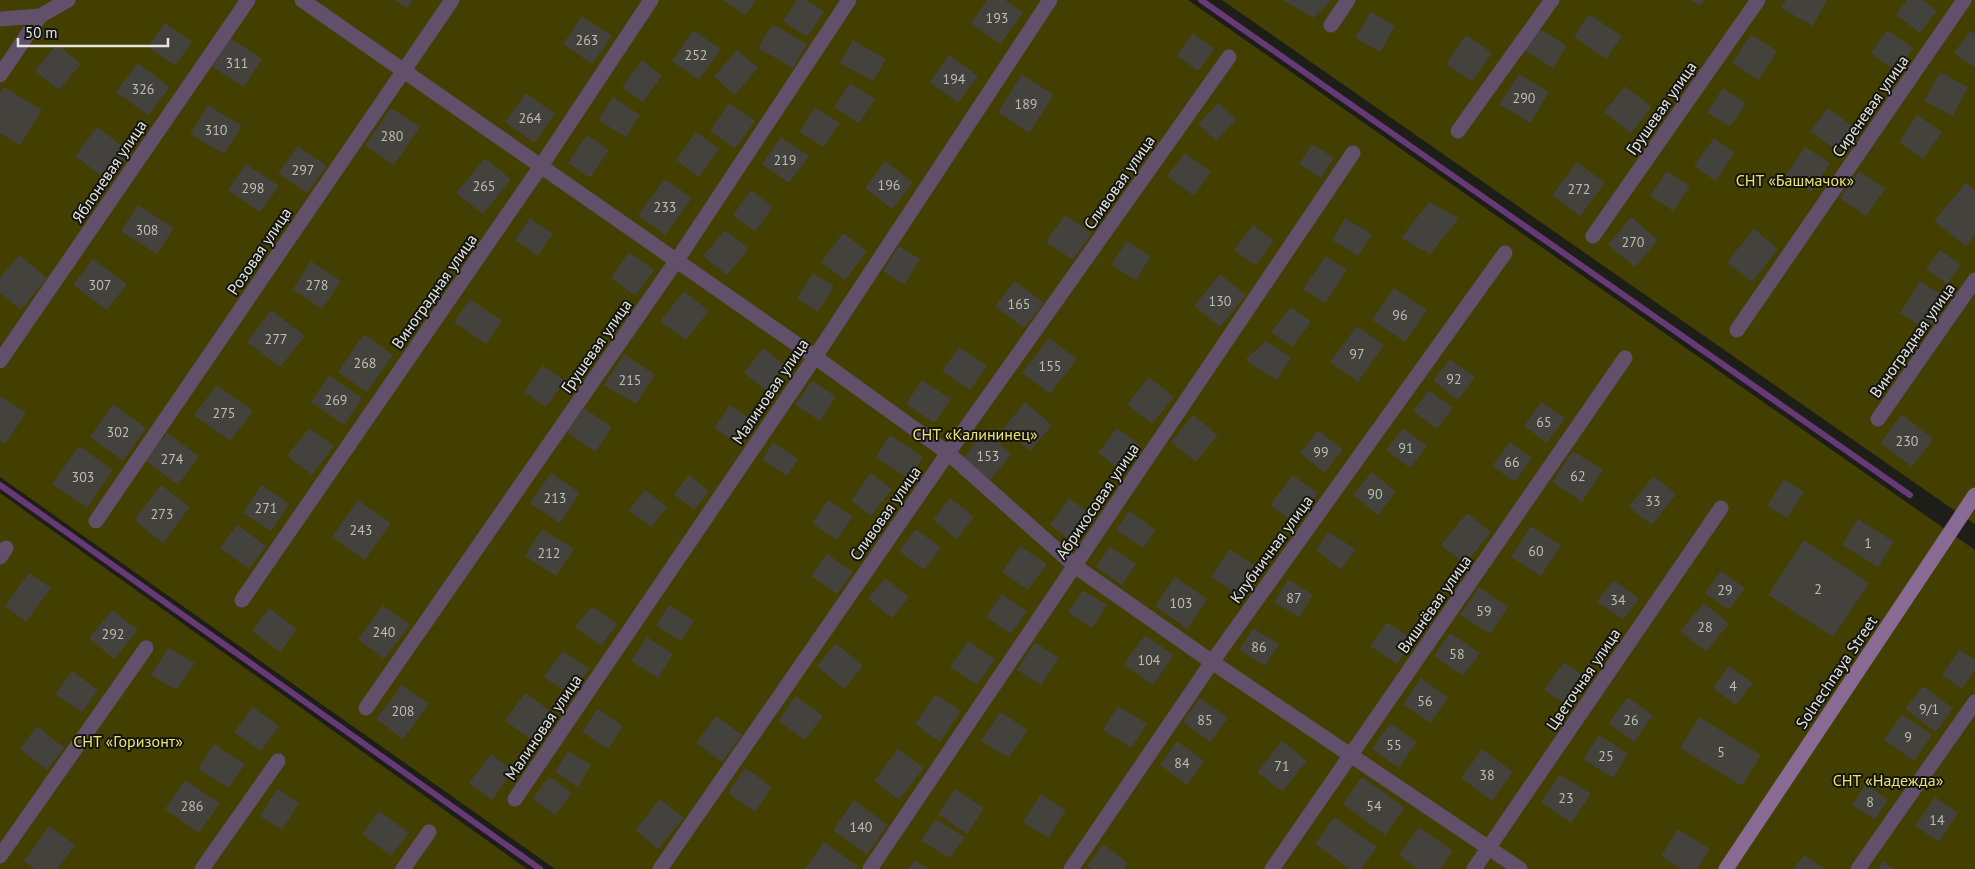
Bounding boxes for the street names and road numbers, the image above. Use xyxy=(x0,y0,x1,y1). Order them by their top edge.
street label: Сиреневая улица xyxy=(1827,51,1913,161)
street label: Грушевая улица xyxy=(1621,57,1701,159)
street label: Яблоневая улица xyxy=(67,116,151,226)
street label: Сливовая улица xyxy=(1079,131,1159,233)
street label: Розовая улица xyxy=(222,204,296,298)
street label: Виноградная улица xyxy=(387,230,481,352)
street label: Виноградная улица xyxy=(1865,279,1959,401)
street label: Грушевая улица xyxy=(556,295,636,397)
street label: Малиновая улица xyxy=(727,334,813,448)
street label: Абрикосовая улица xyxy=(1051,439,1143,563)
street label: Сливовая улица xyxy=(845,462,925,564)
street label: Клубничная улица xyxy=(1225,491,1317,607)
street label: Вишнёвая улица xyxy=(1393,551,1475,657)
street label: Solnechnaya Street xyxy=(1791,611,1881,732)
street label: Цветочная улица xyxy=(1541,624,1625,734)
street label: Малиновая улица xyxy=(500,670,586,784)

